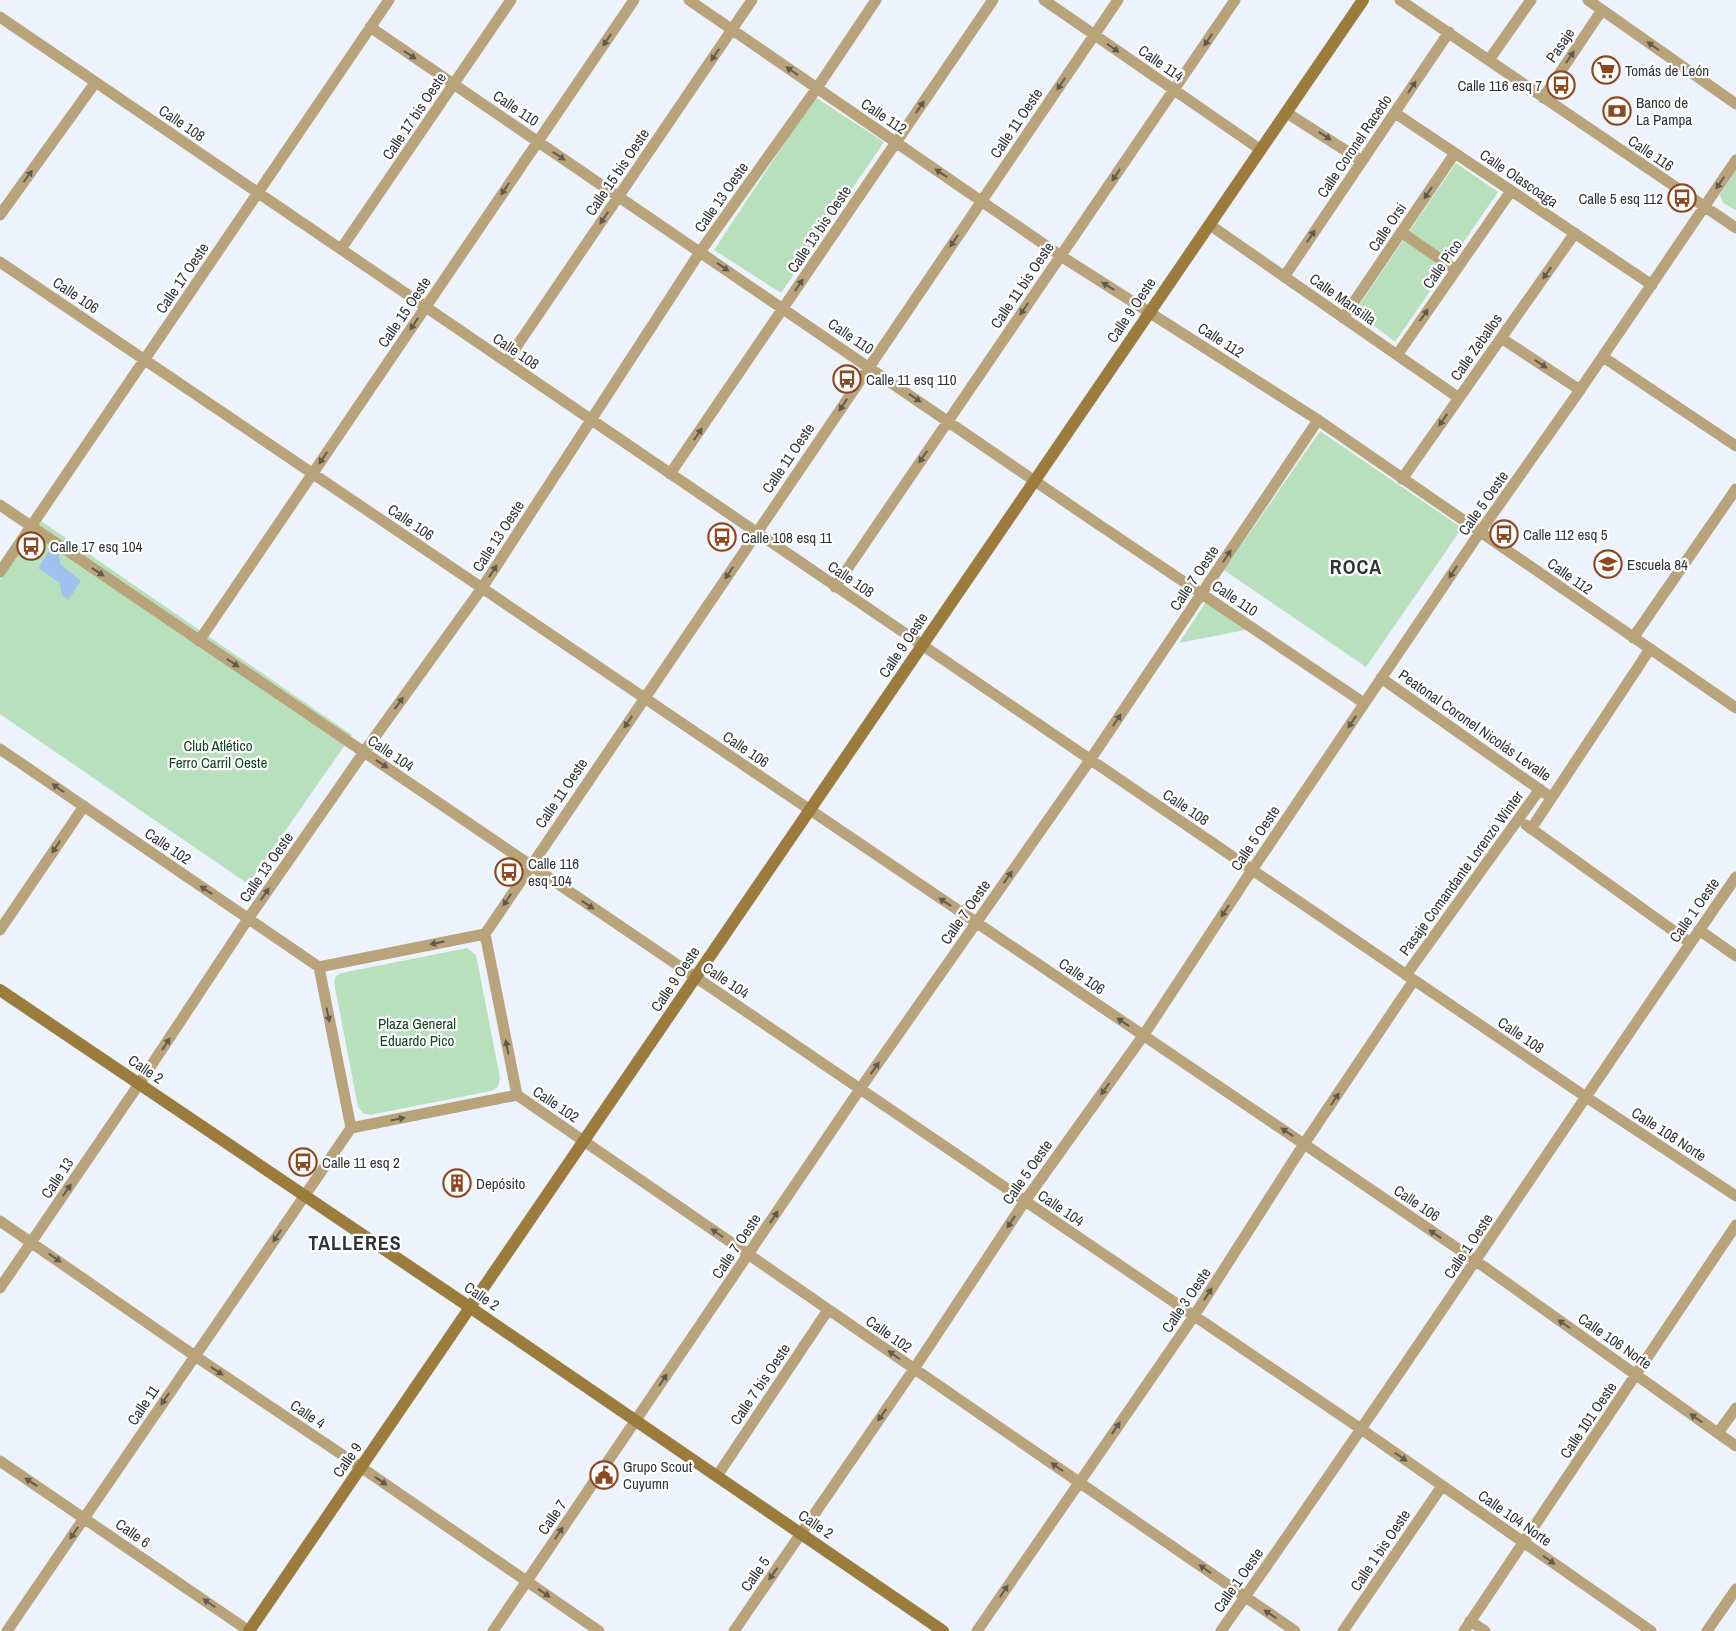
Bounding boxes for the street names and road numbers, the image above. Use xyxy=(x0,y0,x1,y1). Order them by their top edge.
street label: Pasaje xyxy=(1541,23,1579,66)
street label: Calle 114 xyxy=(1134,40,1188,86)
street label: Calle 17 bis Oeste xyxy=(377,68,451,164)
street label: Calle 11 Oeste xyxy=(985,84,1047,162)
street label: Calle 110 xyxy=(489,85,543,131)
street label: Calle Coronel Racedo xyxy=(1312,90,1396,202)
street label: Calle 112 xyxy=(857,93,911,139)
street label: Calle 108 xyxy=(155,100,210,146)
street label: Calle 15 bis Oeste xyxy=(580,124,654,220)
street label: Calle 116 xyxy=(1624,130,1678,176)
street label: Calle Olascoaga xyxy=(1476,144,1562,212)
street label: Calle 13 Oeste xyxy=(689,158,753,236)
street label: Calle 13 bis Oeste xyxy=(782,181,856,277)
street label: Calle Orsi xyxy=(1363,198,1411,256)
street label: Calle Pico xyxy=(1417,235,1467,293)
street label: Calle 11 bis Oeste xyxy=(985,237,1059,332)
street label: Calle 17 Oeste xyxy=(151,238,214,318)
street label: Calle Mansilla xyxy=(1305,268,1381,330)
street label: Calle 106 xyxy=(49,272,104,318)
street label: Calle 15 Oeste xyxy=(373,272,436,352)
street label: Calle 9 Oeste xyxy=(1101,273,1161,347)
street label: Calle Zeballos xyxy=(1445,309,1507,385)
street label: Calle 110 xyxy=(824,313,878,359)
street label: Calle 112 xyxy=(1194,317,1248,363)
street label: Calle 108 xyxy=(489,328,544,374)
street label: Calle 11 Oeste xyxy=(757,419,819,497)
street label: Calle 5 Oeste xyxy=(1453,466,1513,540)
street label: Calle 13 Oeste xyxy=(467,496,529,576)
street label: Calle 106 xyxy=(384,499,439,545)
street label: Calle 7 Oeste xyxy=(1164,541,1224,615)
street label: Calle 112 xyxy=(1543,553,1597,599)
street label: Calle 108 xyxy=(824,556,879,602)
street label: Calle 110 xyxy=(1208,575,1262,621)
street label: Calle 9 Oeste xyxy=(873,608,933,682)
street label: Peatonal Coronel Nicolás Levalle xyxy=(1394,664,1556,786)
street label: Calle 106 xyxy=(719,726,774,772)
street label: Calle 104 xyxy=(364,730,419,776)
street label: Calle 11 Oeste xyxy=(530,754,592,832)
street label: Calle 108 xyxy=(1159,784,1214,830)
street label: Pasaje Comandante Lorenzo Winter xyxy=(1394,786,1528,960)
street label: Calle 5 Oeste xyxy=(1225,801,1285,875)
street label: Calle 102 xyxy=(141,823,196,869)
street label: Calle 13 Oeste xyxy=(234,828,298,906)
street label: Calle 1 Oeste xyxy=(1664,873,1724,947)
street label: Calle 7 Oeste xyxy=(935,875,995,949)
street label: Calle 9 Oeste xyxy=(645,942,705,1016)
street label: Calle 106 xyxy=(1055,953,1110,999)
street label: Calle 104 xyxy=(699,957,754,1003)
street label: Calle 108 xyxy=(1494,1012,1549,1058)
street label: Calle 2 xyxy=(124,1050,168,1088)
street label: Calle 102 xyxy=(529,1081,584,1127)
street label: Calle 108 Norte xyxy=(1627,1102,1711,1166)
street label: Calle 5 Oeste xyxy=(997,1135,1057,1209)
street label: Calle 13 xyxy=(36,1153,78,1203)
street label: Calle 106 xyxy=(1390,1180,1445,1226)
street label: Calle 104 xyxy=(1034,1185,1089,1231)
street label: Calle 7 Oeste xyxy=(706,1209,766,1283)
street label: Calle 1 Oeste xyxy=(1438,1209,1498,1283)
street label: Calle 3 Oeste xyxy=(1156,1263,1216,1337)
street label: Calle 2 xyxy=(460,1277,504,1315)
street label: Calle 106 Norte xyxy=(1574,1308,1656,1374)
street label: Calle 102 xyxy=(862,1310,916,1358)
street label: Calle 7 bis Oeste xyxy=(725,1339,795,1429)
street label: Calle 101 Oeste xyxy=(1555,1377,1621,1462)
street label: Calle 11 xyxy=(122,1381,164,1429)
street label: Calle 4 xyxy=(286,1395,330,1433)
street label: Calle 9 xyxy=(327,1438,367,1482)
street label: Calle 104 Norte xyxy=(1474,1485,1556,1551)
street label: Calle 7 xyxy=(533,1495,571,1539)
street label: Calle 2 xyxy=(794,1505,838,1543)
street label: Calle 1 bis Oeste xyxy=(1345,1505,1415,1595)
street label: Calle 6 xyxy=(111,1513,155,1553)
street label: Calle 1 Oeste xyxy=(1208,1543,1268,1617)
street label: Calle 5 xyxy=(735,1552,775,1596)

